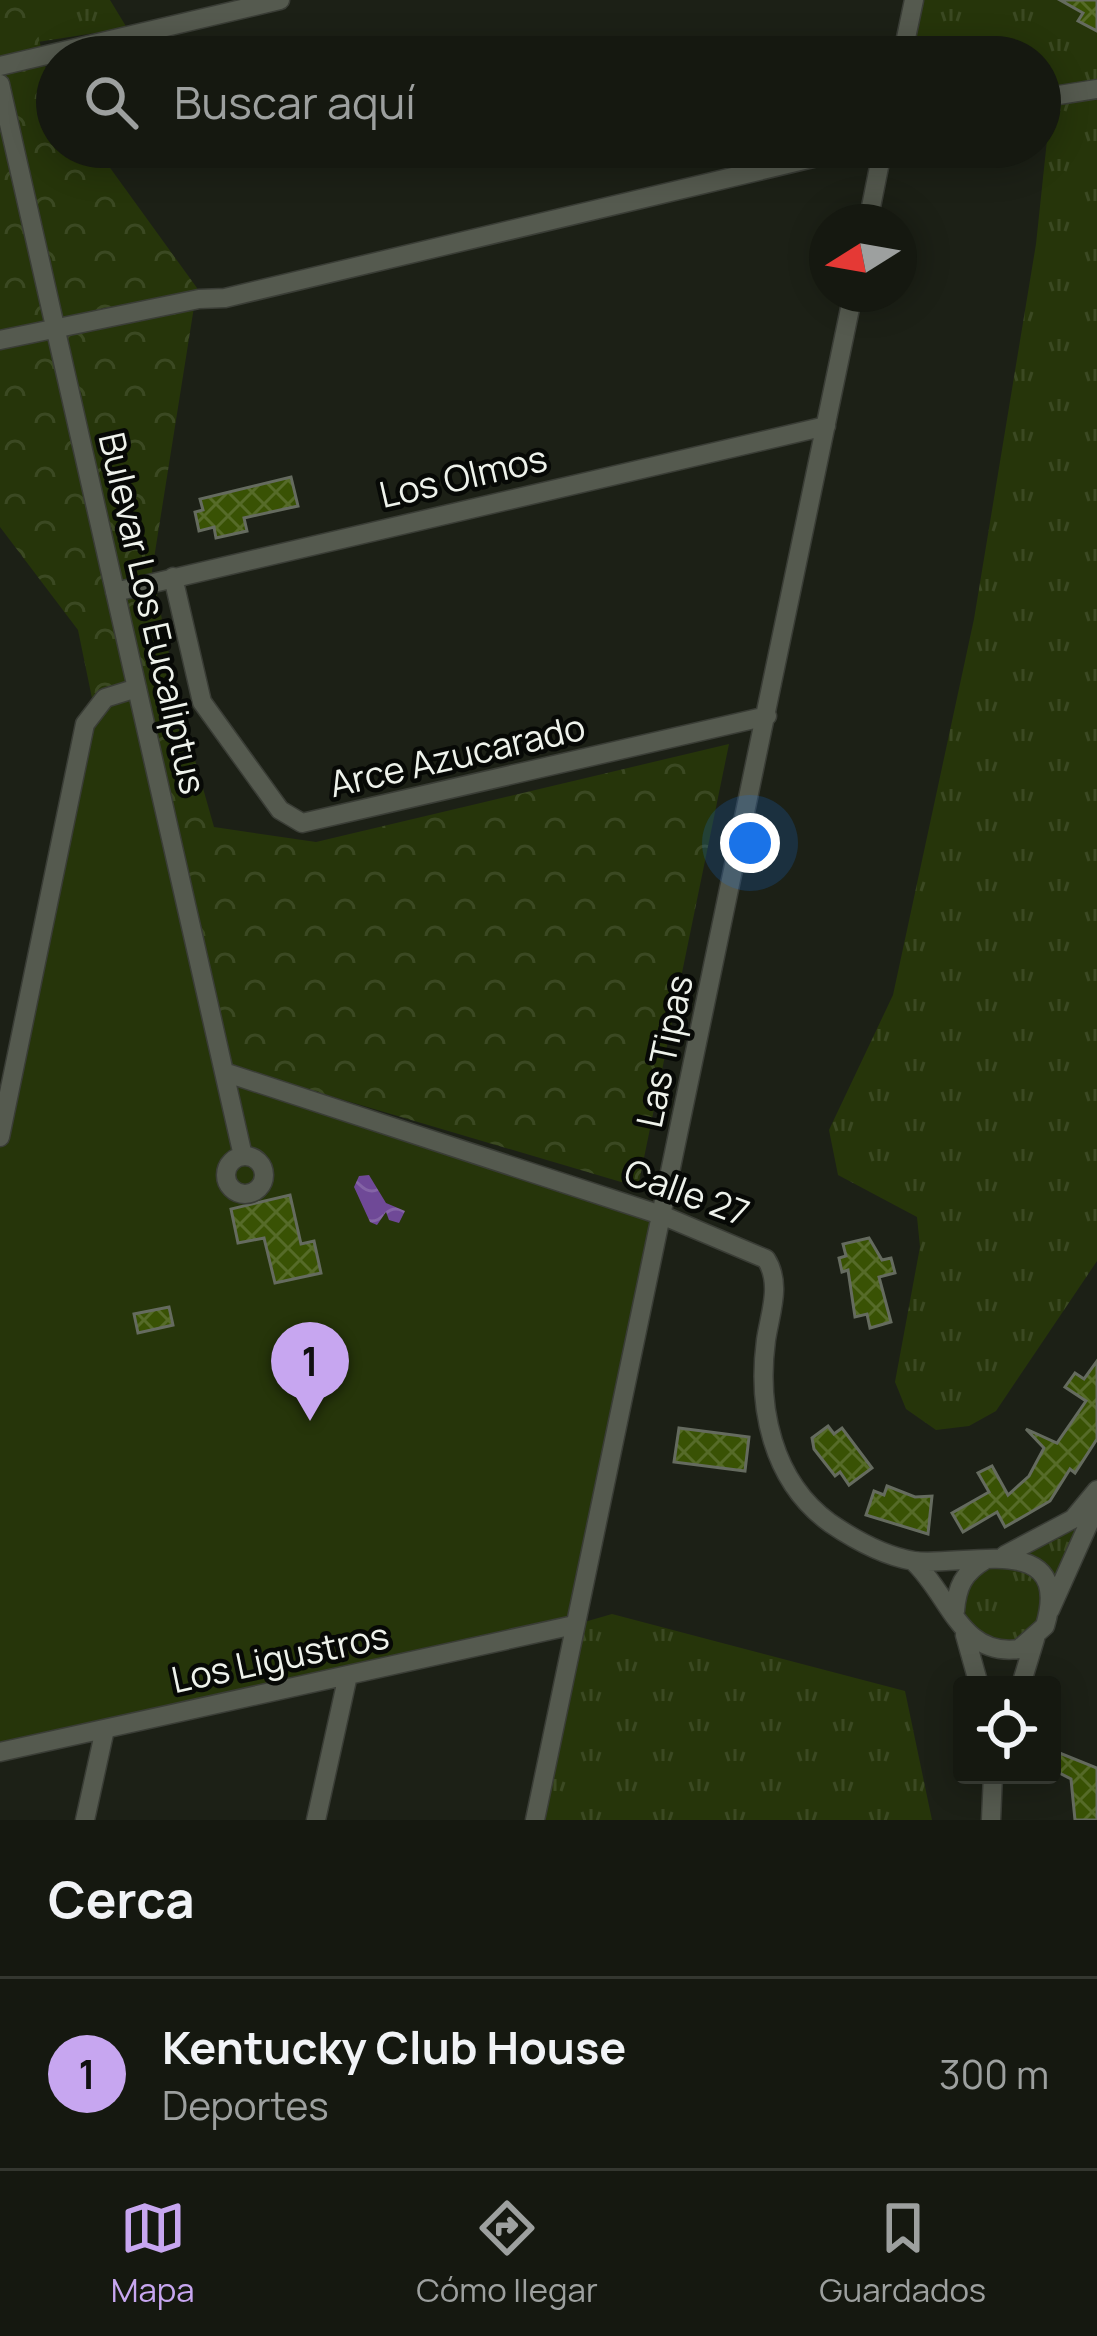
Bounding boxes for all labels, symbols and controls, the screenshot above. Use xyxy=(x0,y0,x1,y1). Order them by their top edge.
search box xyxy=(36,36,1061,168)
icon: search xyxy=(78,69,144,135)
text: Buscar aquí xyxy=(174,71,416,133)
north arrow xyxy=(809,204,917,312)
street label: Bulevar Los Eucaliptus xyxy=(88,427,218,799)
street label: Los Olmos xyxy=(374,433,552,519)
street label: Arce Azucarado xyxy=(324,702,590,808)
your location xyxy=(720,813,780,873)
street label: Las Tipas xyxy=(624,970,704,1132)
street label: Calle 27 xyxy=(618,1147,756,1237)
pin: 1 xyxy=(271,1322,349,1421)
street label: Los Ligustros xyxy=(167,1610,393,1704)
map controls xyxy=(953,1676,1061,1784)
button: locate xyxy=(953,1676,1061,1784)
text: Cerca xyxy=(48,1864,195,1933)
text: Kentucky Club House xyxy=(162,2016,626,2078)
text: 1 xyxy=(78,2047,96,2101)
text: 300 m xyxy=(939,2047,1049,2101)
text: Deportes xyxy=(162,2078,329,2132)
tab: Mapa xyxy=(111,2195,195,2312)
tab: Cómo llegar xyxy=(416,2195,598,2312)
tab: Guardados xyxy=(819,2195,986,2312)

